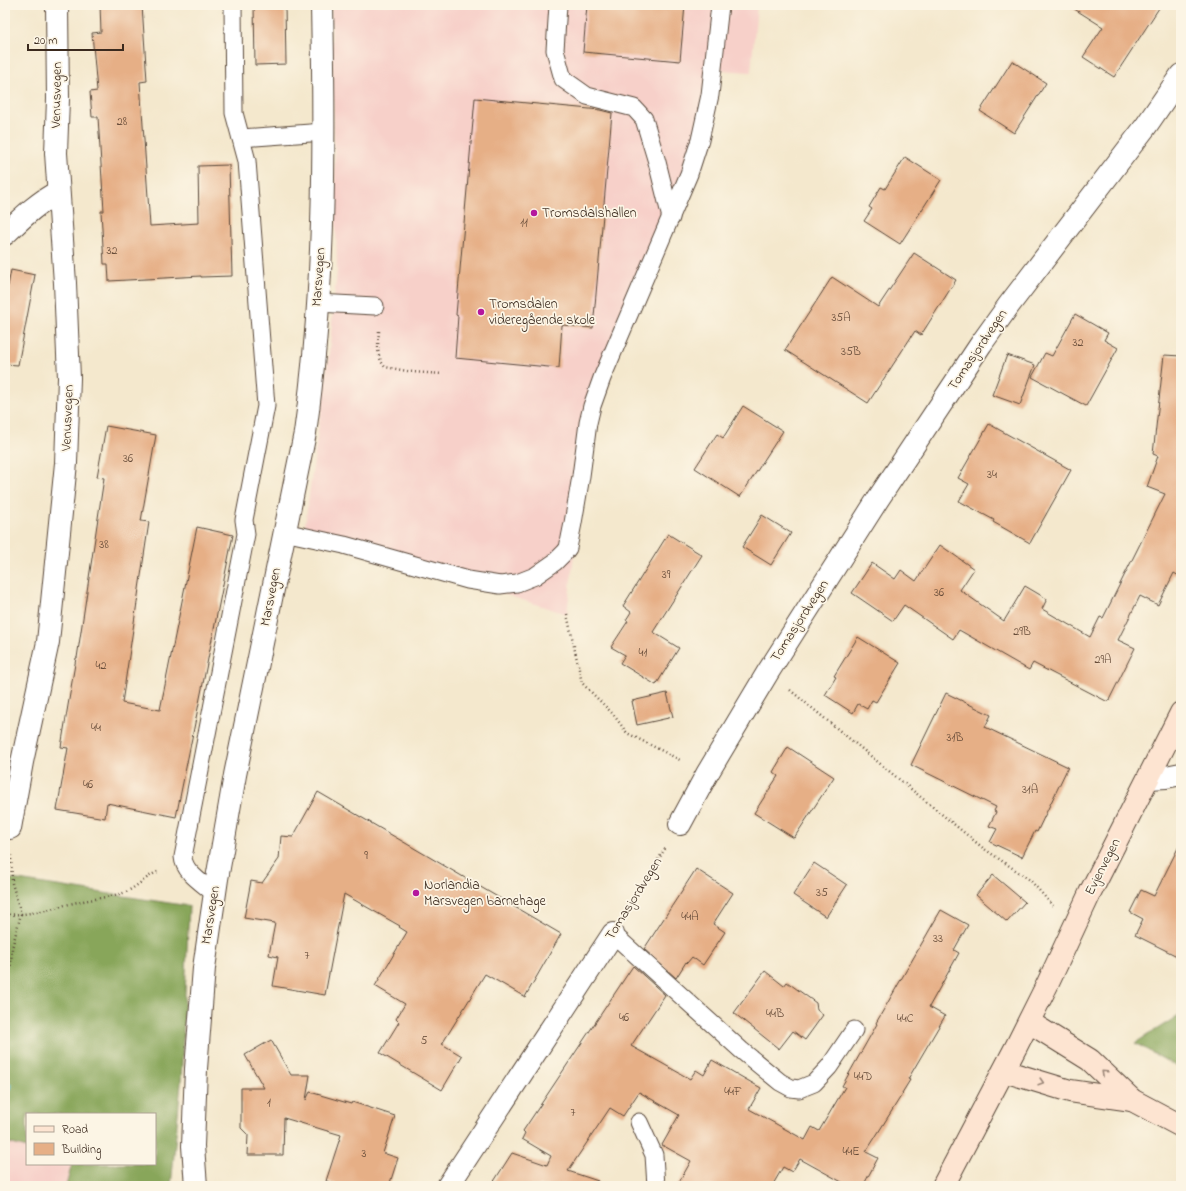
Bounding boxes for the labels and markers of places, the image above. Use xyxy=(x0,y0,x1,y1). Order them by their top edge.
place label: Tromsdalshallen xyxy=(542,203,637,224)
marker: Tromsdalshallen xyxy=(529,208,539,218)
place label: Tromsdalen videregående skole xyxy=(489,294,596,332)
marker: Tromsdalen videregående skole xyxy=(476,307,486,317)
place label: Norlandia Marsvegen barnehage xyxy=(424,875,547,913)
marker: Norlandia Marsvegen barnehage xyxy=(411,888,421,898)

